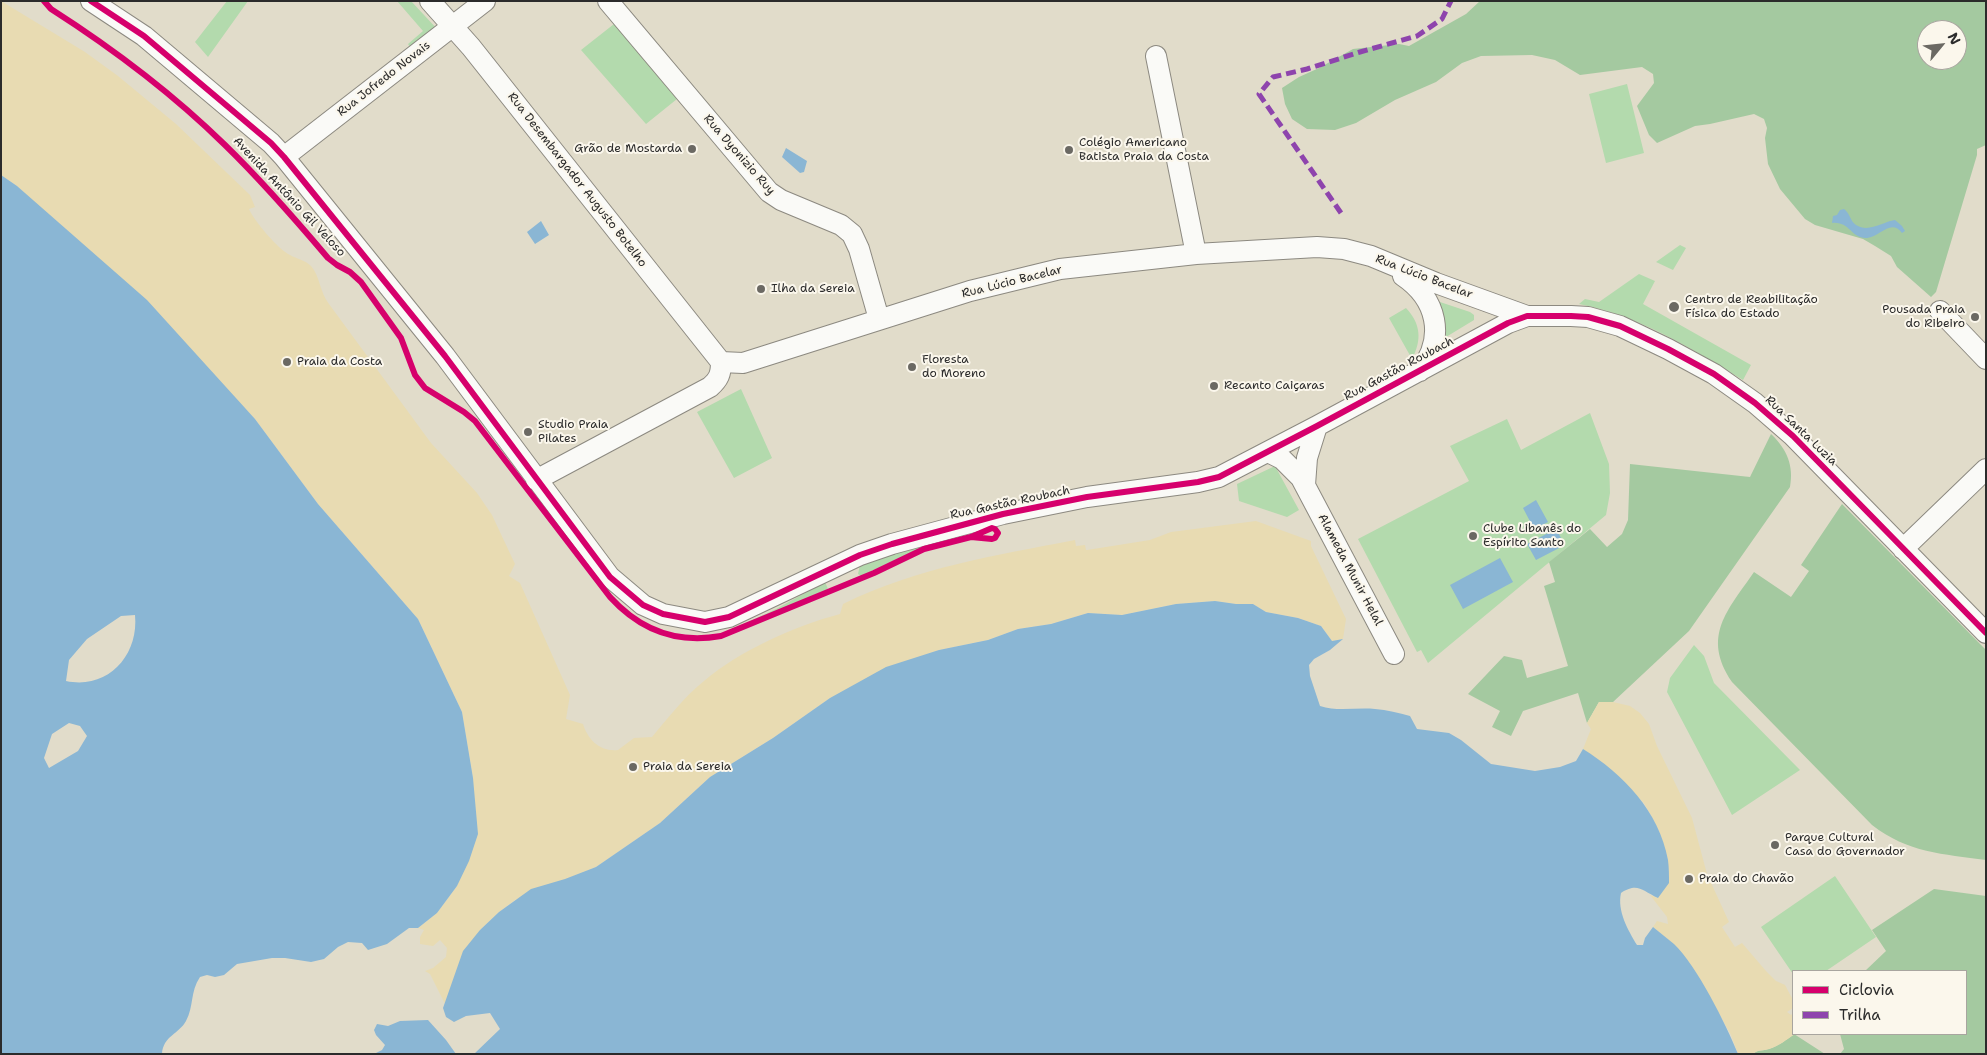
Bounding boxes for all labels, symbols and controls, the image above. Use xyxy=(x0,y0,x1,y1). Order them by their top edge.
north arrow xyxy=(1917,20,1967,70)
text: N xyxy=(1944,29,1965,48)
street label: Rua Jofredo Novais xyxy=(335,38,433,120)
street label: Rua Desembargador Augusto Botelho xyxy=(504,90,650,270)
street label: Rua Dyonizio Ruy xyxy=(700,112,778,198)
street label: Avenida Antônio Gil Veloso xyxy=(230,134,348,260)
place label: Colégio Americano Batista Praia da Costa xyxy=(1079,136,1209,164)
place label: Grão de Mostarda xyxy=(574,142,682,156)
marker: Grão de Mostarda xyxy=(686,143,698,155)
marker: Colégio Americano Batista Praia da Costa xyxy=(1063,144,1075,156)
street label: Rua Lúcio Bacelar xyxy=(1373,252,1475,302)
street label: Rua Lúcio Bacelar xyxy=(960,263,1064,301)
place label: Ilha da Sereia xyxy=(771,282,855,296)
marker: Ilha da Sereia xyxy=(755,283,767,295)
place label: Centro de Reabilitação Física do Estado xyxy=(1685,293,1818,321)
marker: Centro de Reabilitação Física do Estado xyxy=(1667,300,1681,314)
place label: Pousada Praia do Ribeiro xyxy=(1882,303,1965,331)
marker: Pousada Praia do Ribeiro xyxy=(1969,311,1981,323)
street label: Rua Gastão Roubach xyxy=(1342,334,1456,404)
place label: Floresta do Moreno xyxy=(922,353,986,381)
place label: Praia da Costa xyxy=(297,355,382,369)
marker: Praia da Costa xyxy=(281,356,293,368)
marker: Floresta do Moreno xyxy=(906,361,918,373)
place label: Recanto Caiçaras xyxy=(1224,379,1325,393)
marker: Recanto Caiçaras xyxy=(1208,380,1220,392)
street label: Rua Santa Luzia xyxy=(1762,393,1840,469)
place label: Studio Praia Pilates xyxy=(538,418,608,446)
marker: Studio Praia Pilates xyxy=(522,426,534,438)
street label: Rua Gastão Roubach xyxy=(949,483,1071,523)
street label: Alameda Munir Helal xyxy=(1314,512,1386,628)
place label: Clube Libanês do Espírito Santo xyxy=(1483,522,1581,550)
marker: Clube Libanês do Espírito Santo xyxy=(1467,530,1479,542)
place label: Praia da Sereia xyxy=(643,760,731,774)
marker: Praia da Sereia xyxy=(627,761,639,773)
place label: Parque Cultural Casa do Governador xyxy=(1785,831,1905,859)
marker: Parque Cultural Casa do Governador xyxy=(1769,839,1781,851)
place label: Praia do Chavão xyxy=(1699,872,1794,886)
marker: Praia do Chavão xyxy=(1683,873,1695,885)
legend xyxy=(1792,970,1967,1035)
text: Ciclovia xyxy=(1839,980,1894,1000)
text: Trilha xyxy=(1839,1005,1881,1025)

